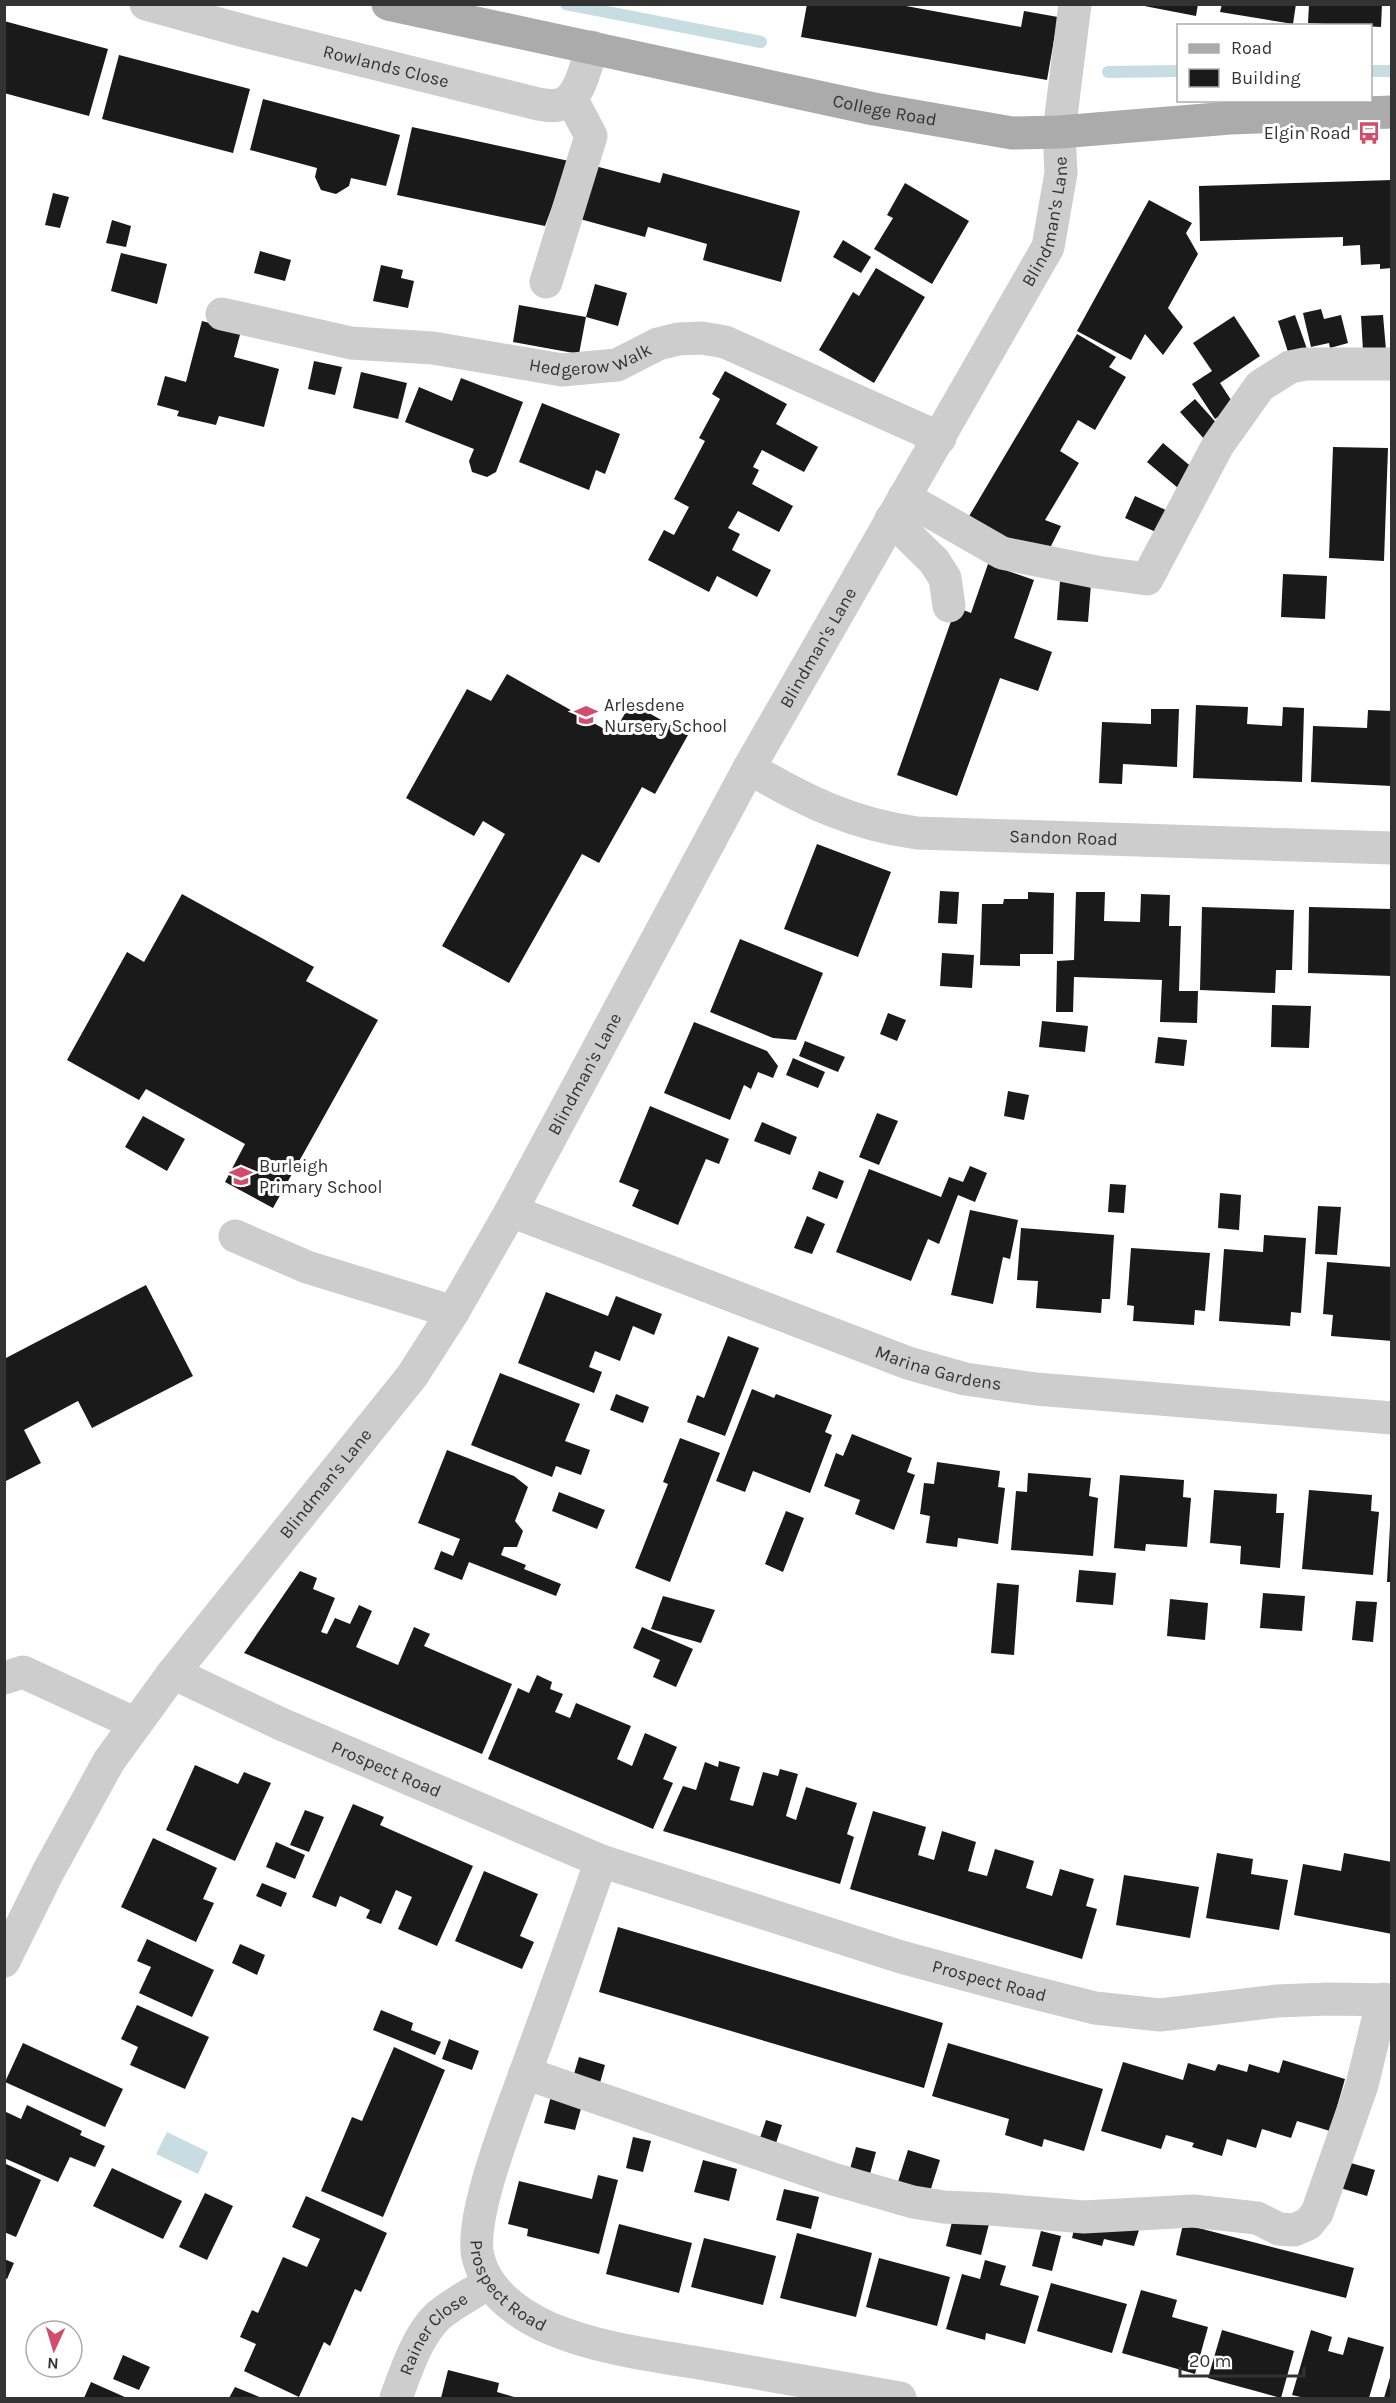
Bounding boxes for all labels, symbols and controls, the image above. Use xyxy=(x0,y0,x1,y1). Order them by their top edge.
legend xyxy=(1177,24,1372,102)
text: Road xyxy=(1231,37,1272,59)
street label: Rowlands Close xyxy=(321,40,451,92)
text: Building xyxy=(1231,67,1301,89)
street label: College Road xyxy=(831,89,938,131)
bus stop icon: Elgin Road xyxy=(1356,120,1382,146)
place label: Elgin Road xyxy=(1264,122,1351,144)
street label: Blindman's Lane xyxy=(1017,156,1072,290)
street label: Hedgerow Walk xyxy=(528,338,655,381)
street label: Blindman's Lane xyxy=(775,584,861,712)
place label: Arlesdene Nursery School xyxy=(604,694,727,737)
school or university icon: Arlesdene Nursery School xyxy=(573,702,599,728)
street label: Sandon Road xyxy=(1009,825,1118,850)
street label: Blindman's Lane xyxy=(543,1009,626,1139)
place label: Burleigh Primary School xyxy=(259,1155,383,1198)
school or university icon: Burleigh Primary School xyxy=(228,1163,254,1189)
street label: Marina Gardens xyxy=(872,1340,1003,1395)
street label: Blindman's Lane xyxy=(274,1424,377,1543)
street label: Prospect Road xyxy=(328,1736,445,1802)
street label: Prospect Road xyxy=(930,1955,1049,2006)
street label: Prospect Road xyxy=(466,2240,550,2336)
street label: Rainer Close xyxy=(394,2287,472,2379)
north arrow xyxy=(24,2319,84,2379)
scale bar xyxy=(1180,2340,1304,2378)
text: 20 m xyxy=(1189,2350,1231,2372)
text: N xyxy=(47,2354,59,2373)

